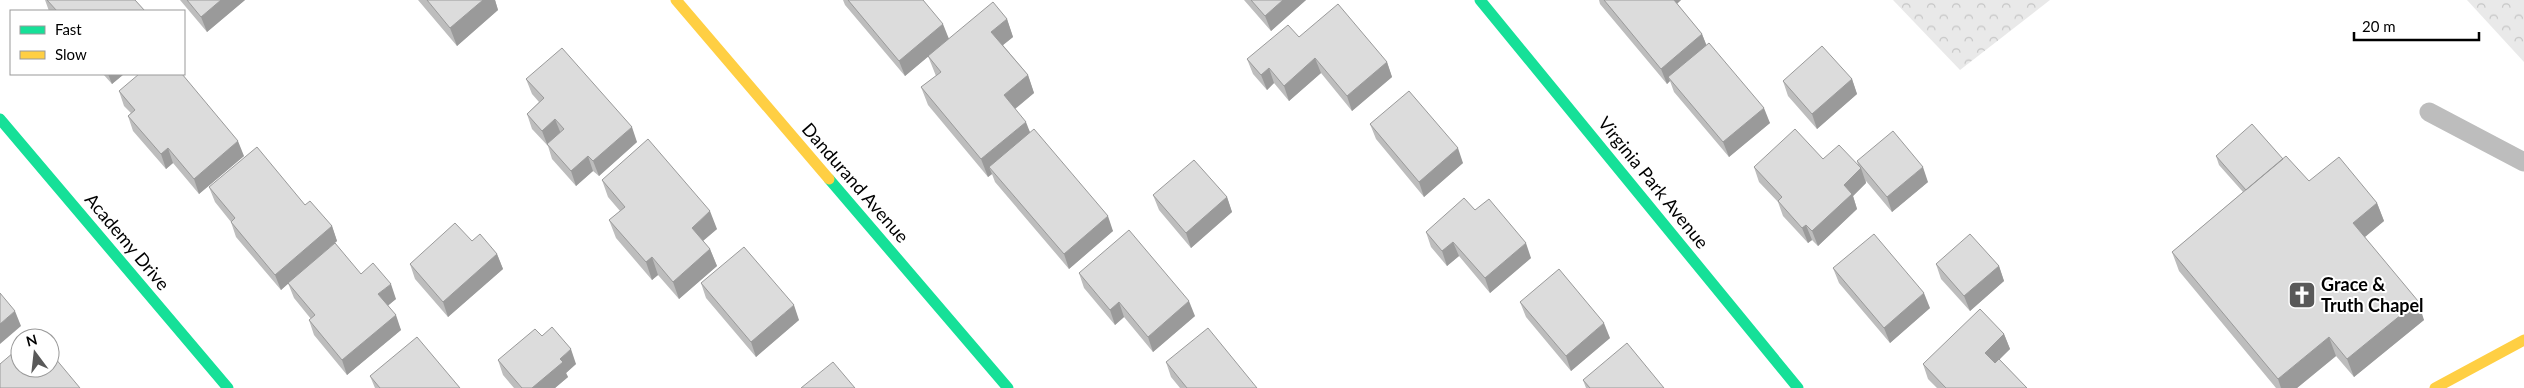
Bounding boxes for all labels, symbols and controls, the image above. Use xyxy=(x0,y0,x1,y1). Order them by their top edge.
legend xyxy=(10,10,185,75)
scale bar xyxy=(2354,10,2479,42)
text: 20 m xyxy=(2362,17,2396,35)
text: Fast xyxy=(55,20,82,38)
text: Slow xyxy=(55,45,87,63)
street label: Virginia Park Avenue xyxy=(1594,112,1714,253)
street label: Dandurand Avenue xyxy=(798,118,914,247)
street label: Academy Drive xyxy=(81,188,175,294)
place label: Grace & Truth Chapel xyxy=(2321,273,2424,316)
church icon: Grace & Truth Chapel xyxy=(2287,280,2317,310)
north arrow xyxy=(10,328,60,378)
text: N xyxy=(24,330,39,350)

